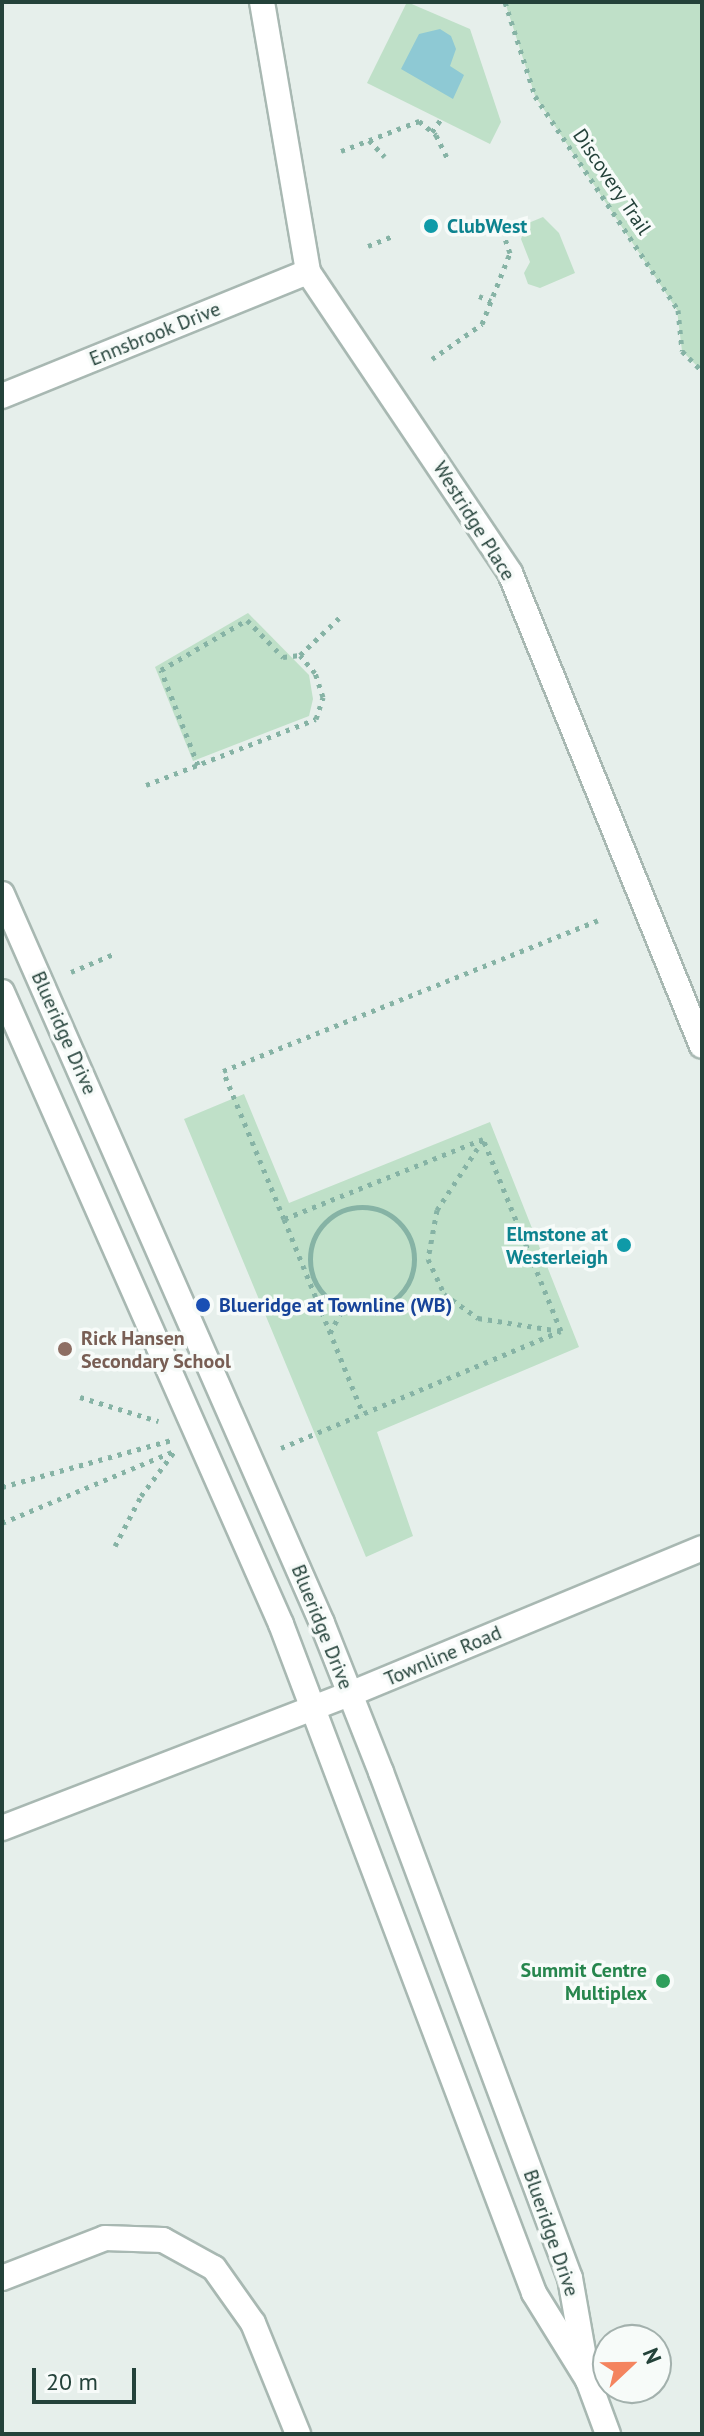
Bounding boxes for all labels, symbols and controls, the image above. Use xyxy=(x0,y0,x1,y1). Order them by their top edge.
street label: Discovery Trail xyxy=(567,124,657,240)
place label: ClubWest xyxy=(447,214,527,238)
marker: ClubWest xyxy=(422,217,440,235)
street label: Ennsbrook Drive xyxy=(86,297,224,371)
street label: Westridge Place xyxy=(428,457,520,585)
street label: Blueridge Drive xyxy=(26,968,102,1098)
place label: Elmstone at Westerleigh xyxy=(506,1222,608,1269)
marker: Elmstone at Westerleigh xyxy=(615,1236,633,1254)
place label: Blueridge at Townline (WB) xyxy=(219,1293,453,1317)
marker: Blueridge at Townline (WB) xyxy=(194,1296,212,1314)
place label: Rick Hansen Secondary School xyxy=(81,1326,231,1373)
marker: Rick Hansen Secondary School xyxy=(56,1340,74,1358)
street label: Blueridge Drive xyxy=(286,1561,358,1693)
street label: Townline Road xyxy=(381,1621,505,1691)
place label: Summit Centre Multiplex xyxy=(520,1958,647,2005)
marker: Summit Centre Multiplex xyxy=(654,1972,672,1990)
street label: Blueridge Drive xyxy=(518,2166,584,2300)
north arrow xyxy=(592,2324,672,2404)
text: N xyxy=(637,2344,668,2368)
scale bar xyxy=(36,2352,140,2402)
text: 20 m xyxy=(46,2366,98,2397)

